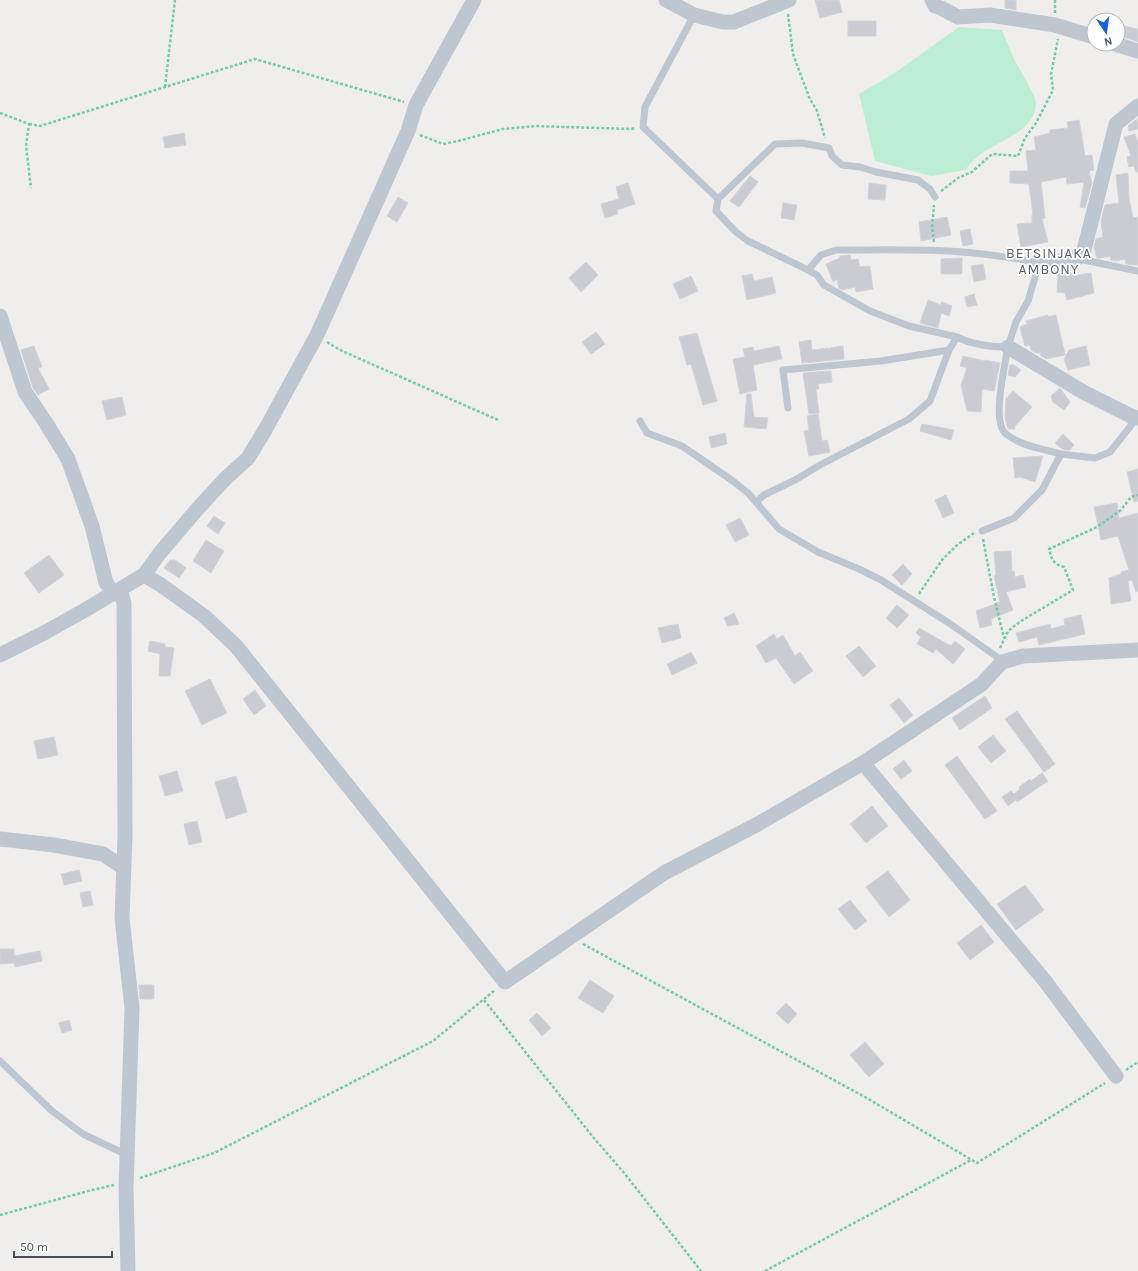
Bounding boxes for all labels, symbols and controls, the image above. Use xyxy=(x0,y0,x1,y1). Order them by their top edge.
north arrow xyxy=(1086,12,1126,52)
text: N xyxy=(1103,34,1113,48)
district label: BETSINJAKA AMBONY xyxy=(1006,245,1092,278)
scale bar xyxy=(14,1233,112,1259)
text: 50 m xyxy=(20,1240,48,1254)

